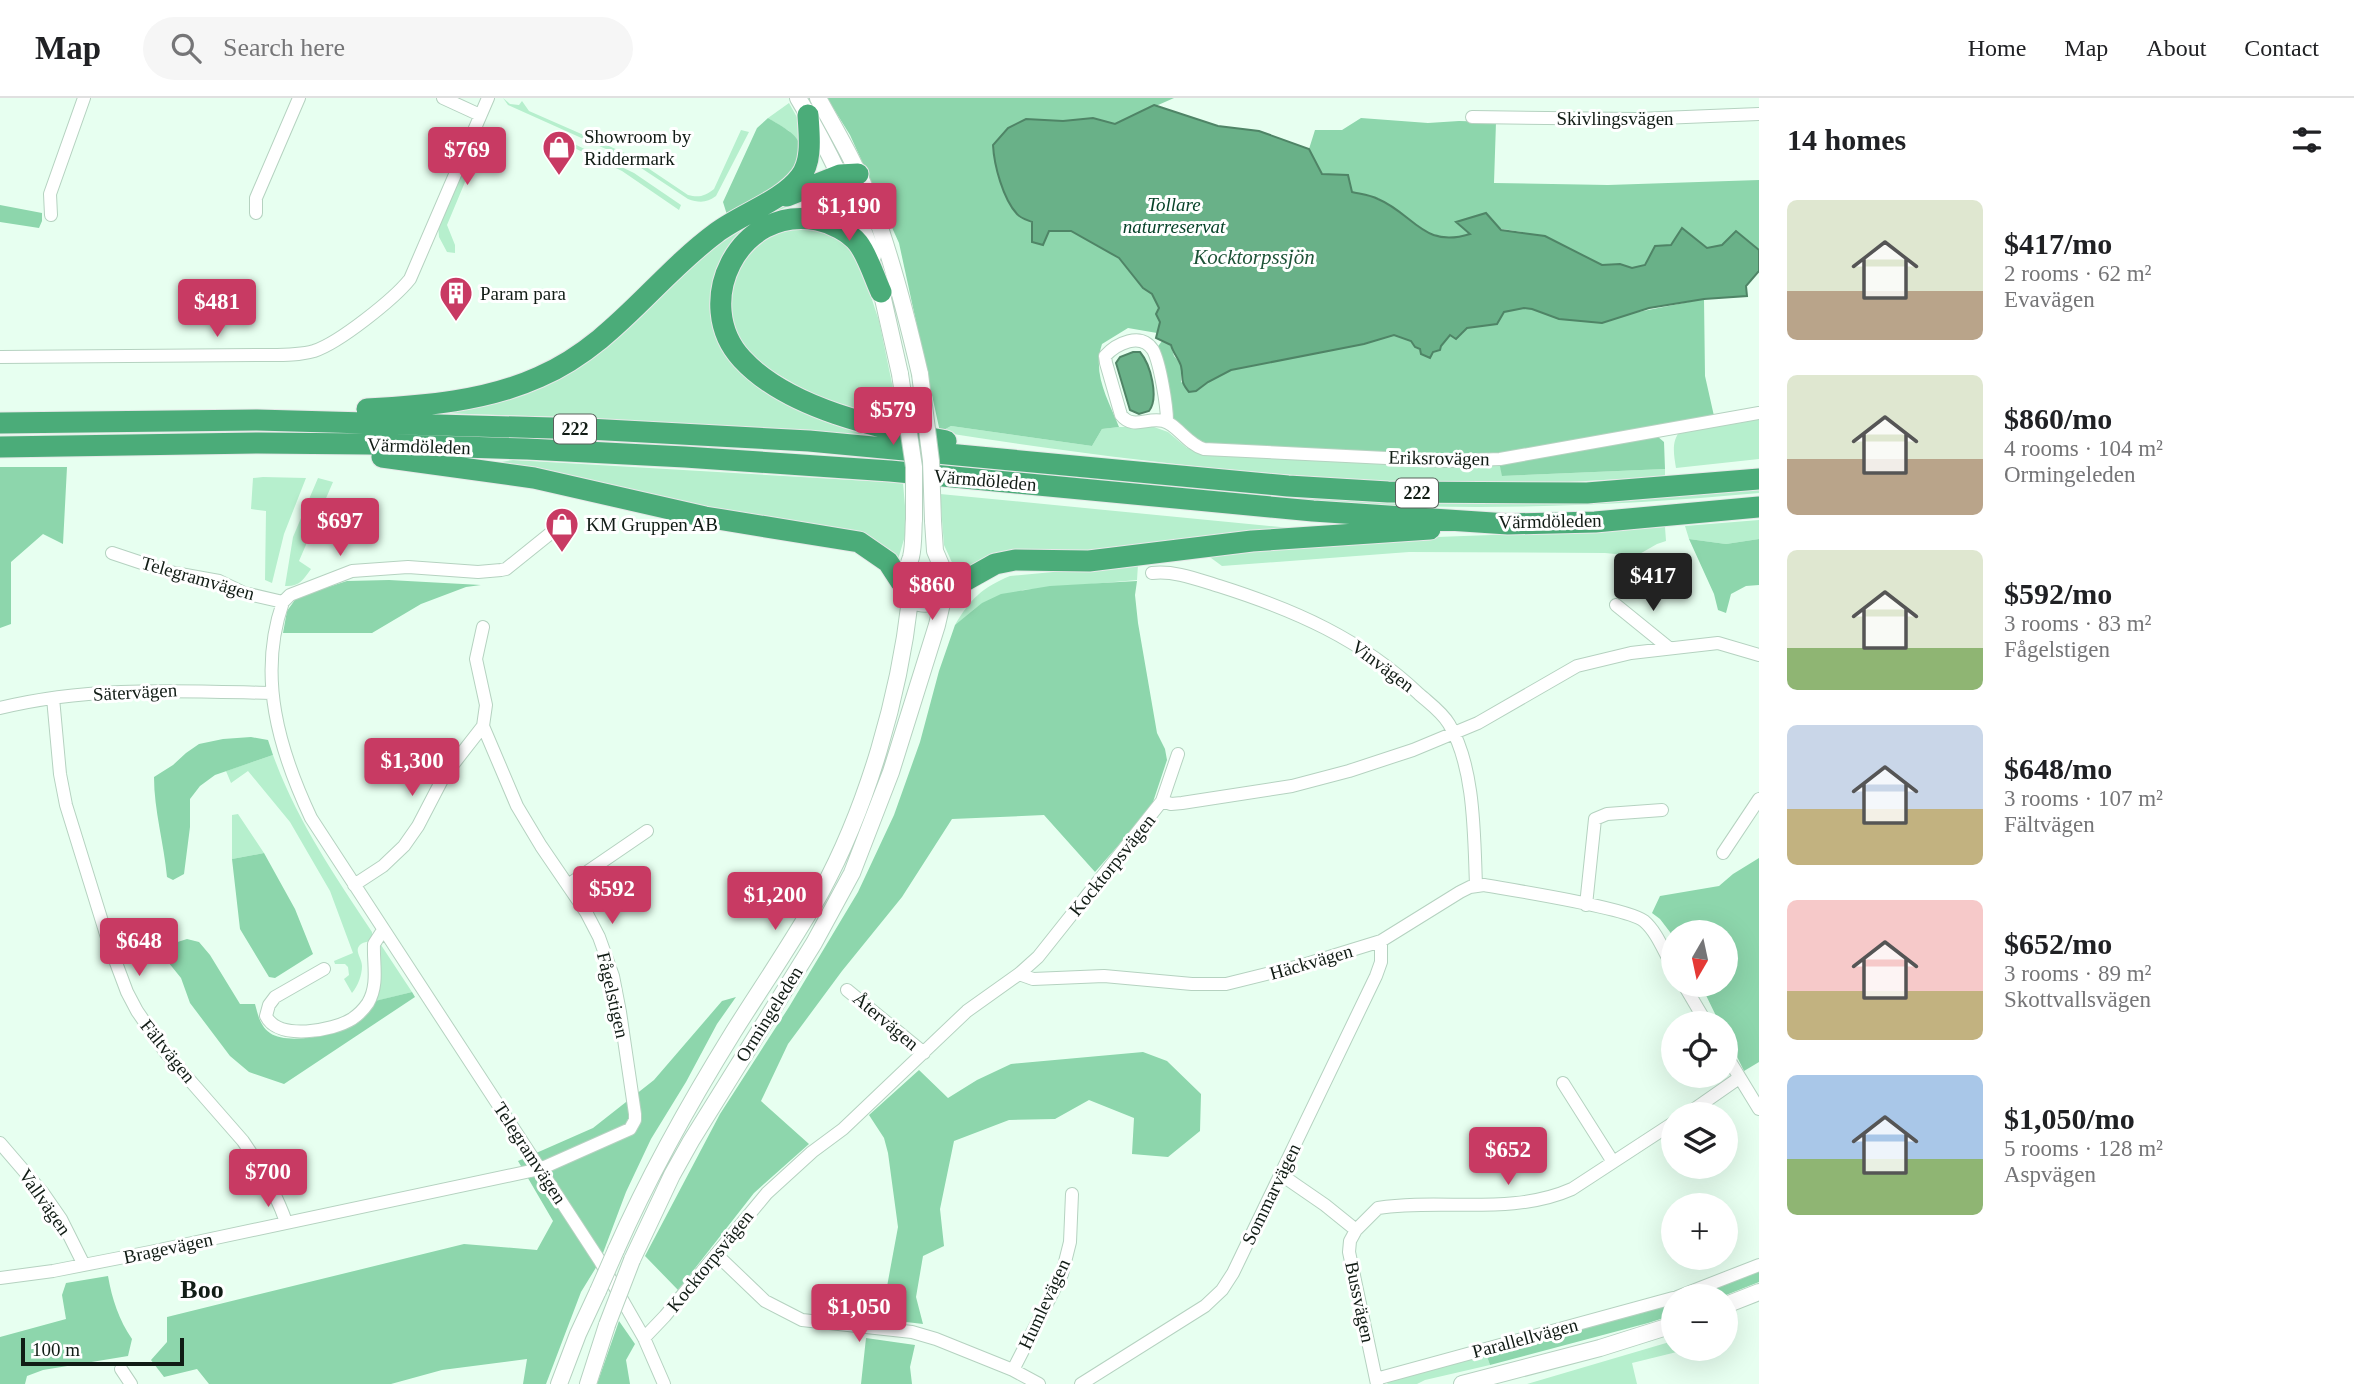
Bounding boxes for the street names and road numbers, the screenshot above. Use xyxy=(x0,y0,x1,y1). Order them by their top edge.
street label: Skivlingsvägen xyxy=(1556,108,1674,129)
road number: 222 xyxy=(554,414,596,444)
street label: Värmdöleden xyxy=(367,434,472,458)
street label: Eriksrovägen xyxy=(1388,447,1490,469)
street label: Värmdöleden xyxy=(933,465,1038,495)
road number: 222 xyxy=(1396,478,1438,508)
street label: Värmdöleden xyxy=(1498,510,1602,532)
street label: Telegramvägen xyxy=(139,552,258,604)
street label: Vinvägen xyxy=(1348,636,1419,697)
street label: Sätervägen xyxy=(92,679,178,705)
street label: Kocktorpsvägen xyxy=(1065,810,1160,920)
street label: Häckvägen xyxy=(1267,940,1355,984)
street label: Fågelstigen xyxy=(593,950,633,1041)
street label: Ormingeleden xyxy=(731,962,807,1066)
street label: Återvägen xyxy=(849,988,923,1055)
street label: Fältvägen xyxy=(136,1015,200,1087)
street label: Telegramvägen xyxy=(489,1098,571,1208)
street label: Sommarvägen xyxy=(1238,1140,1305,1248)
street label: Vallvägen xyxy=(15,1165,76,1240)
street label: Kocktorpsvägen xyxy=(663,1206,758,1316)
street label: Bragevägen xyxy=(121,1228,215,1268)
street label: Humlevägen xyxy=(1014,1255,1074,1352)
street label: Bussvägen xyxy=(1341,1260,1379,1345)
street label: Parallellvägen xyxy=(1470,1314,1581,1362)

